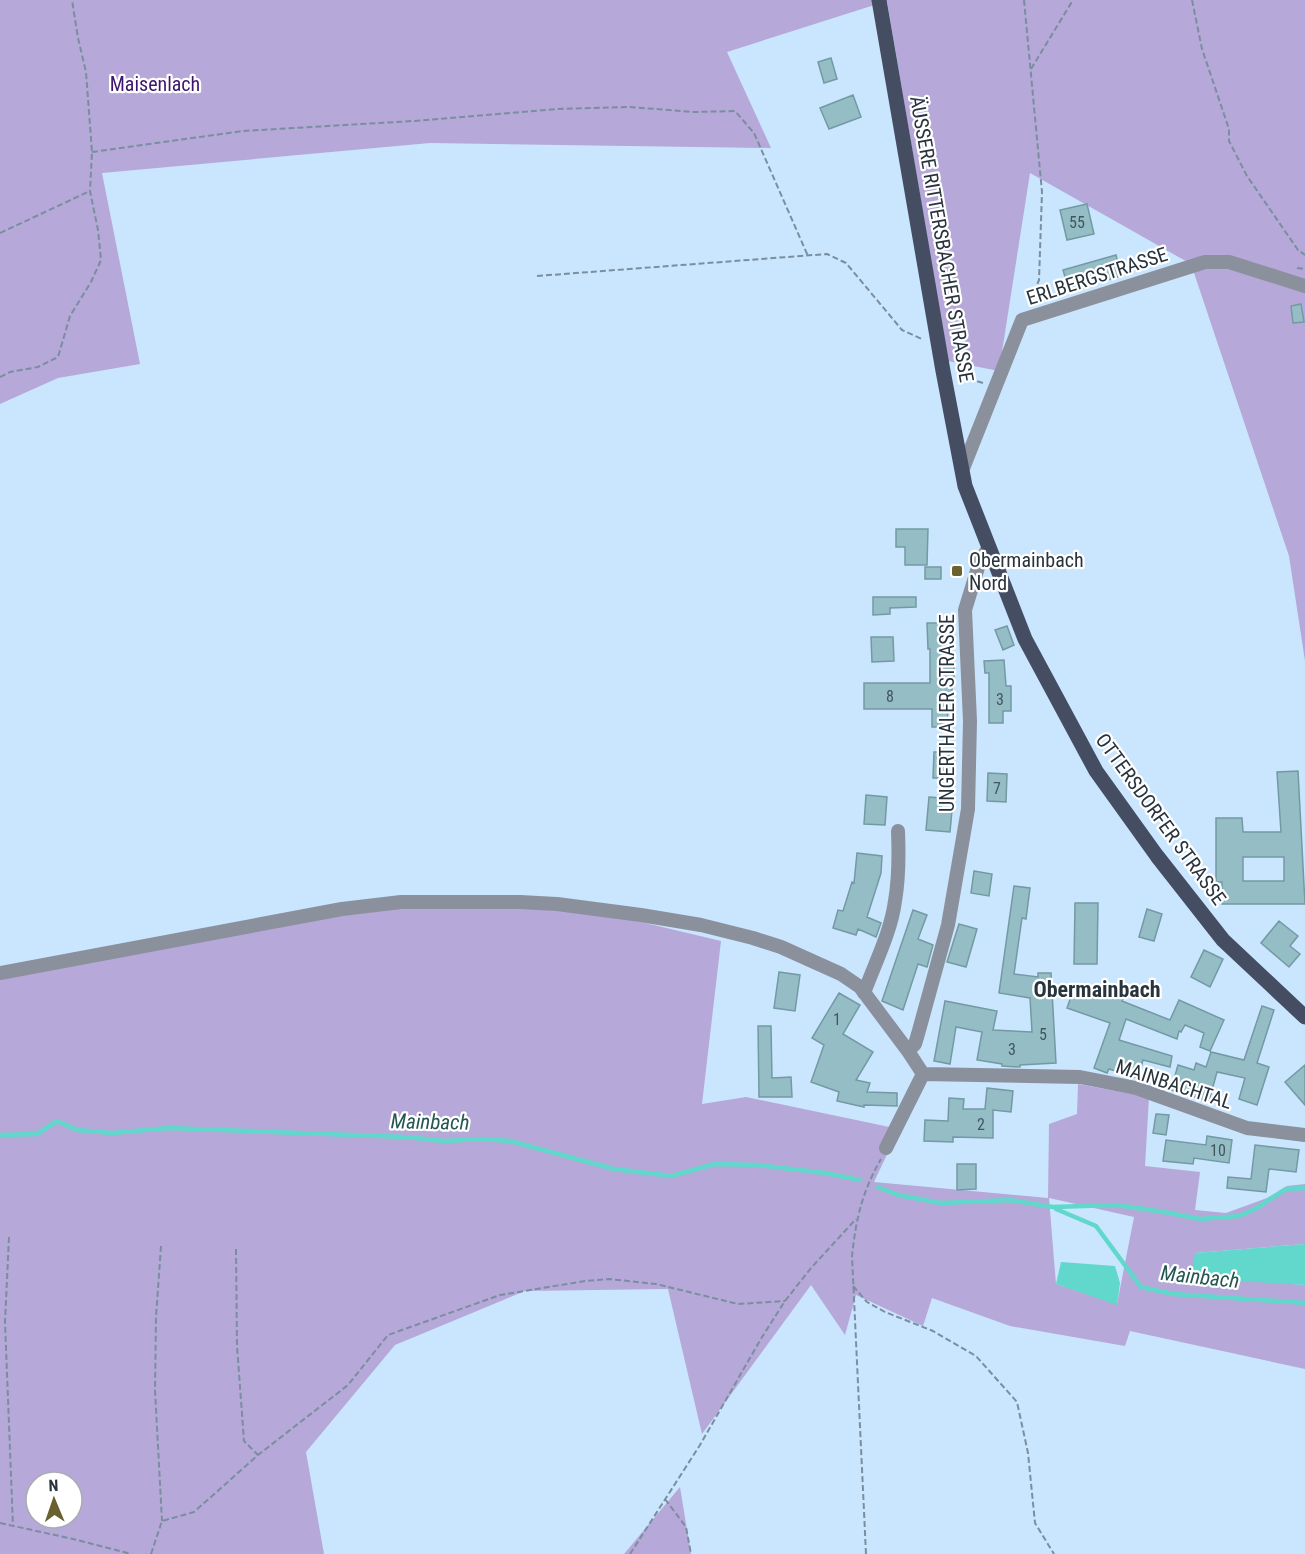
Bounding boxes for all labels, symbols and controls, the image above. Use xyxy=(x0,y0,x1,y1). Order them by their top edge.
park label: Maisenlach xyxy=(110,72,200,96)
street label: ÄUSSERE RITTERSBACHER STRASSE xyxy=(905,94,979,384)
house number: 55 xyxy=(1069,213,1085,232)
street label: ERLBERGSTRASSE xyxy=(1023,242,1171,310)
place label: Obermainbach Nord xyxy=(969,548,1084,595)
marker: Obermainbach Nord xyxy=(950,564,964,578)
street label: UNGERTHALER STRASSE xyxy=(935,614,959,812)
house number: 8 xyxy=(886,687,894,706)
house number: 3 xyxy=(996,690,1004,709)
street label: OTTERSDORFER STRASSE xyxy=(1091,729,1231,909)
house number: 7 xyxy=(993,779,1001,798)
district label: Obermainbach xyxy=(1033,977,1161,1002)
house number: 1 xyxy=(833,1010,841,1029)
house number: 5 xyxy=(1039,1025,1047,1044)
house number: 3 xyxy=(1008,1040,1016,1059)
street label: MAINBACHTAL xyxy=(1113,1054,1235,1114)
water label: Mainbach xyxy=(390,1109,470,1135)
house number: 2 xyxy=(977,1115,985,1134)
house number: 10 xyxy=(1210,1141,1226,1160)
water label: Mainbach xyxy=(1160,1261,1240,1293)
north arrow xyxy=(24,1470,84,1530)
text: N xyxy=(48,1476,59,1495)

